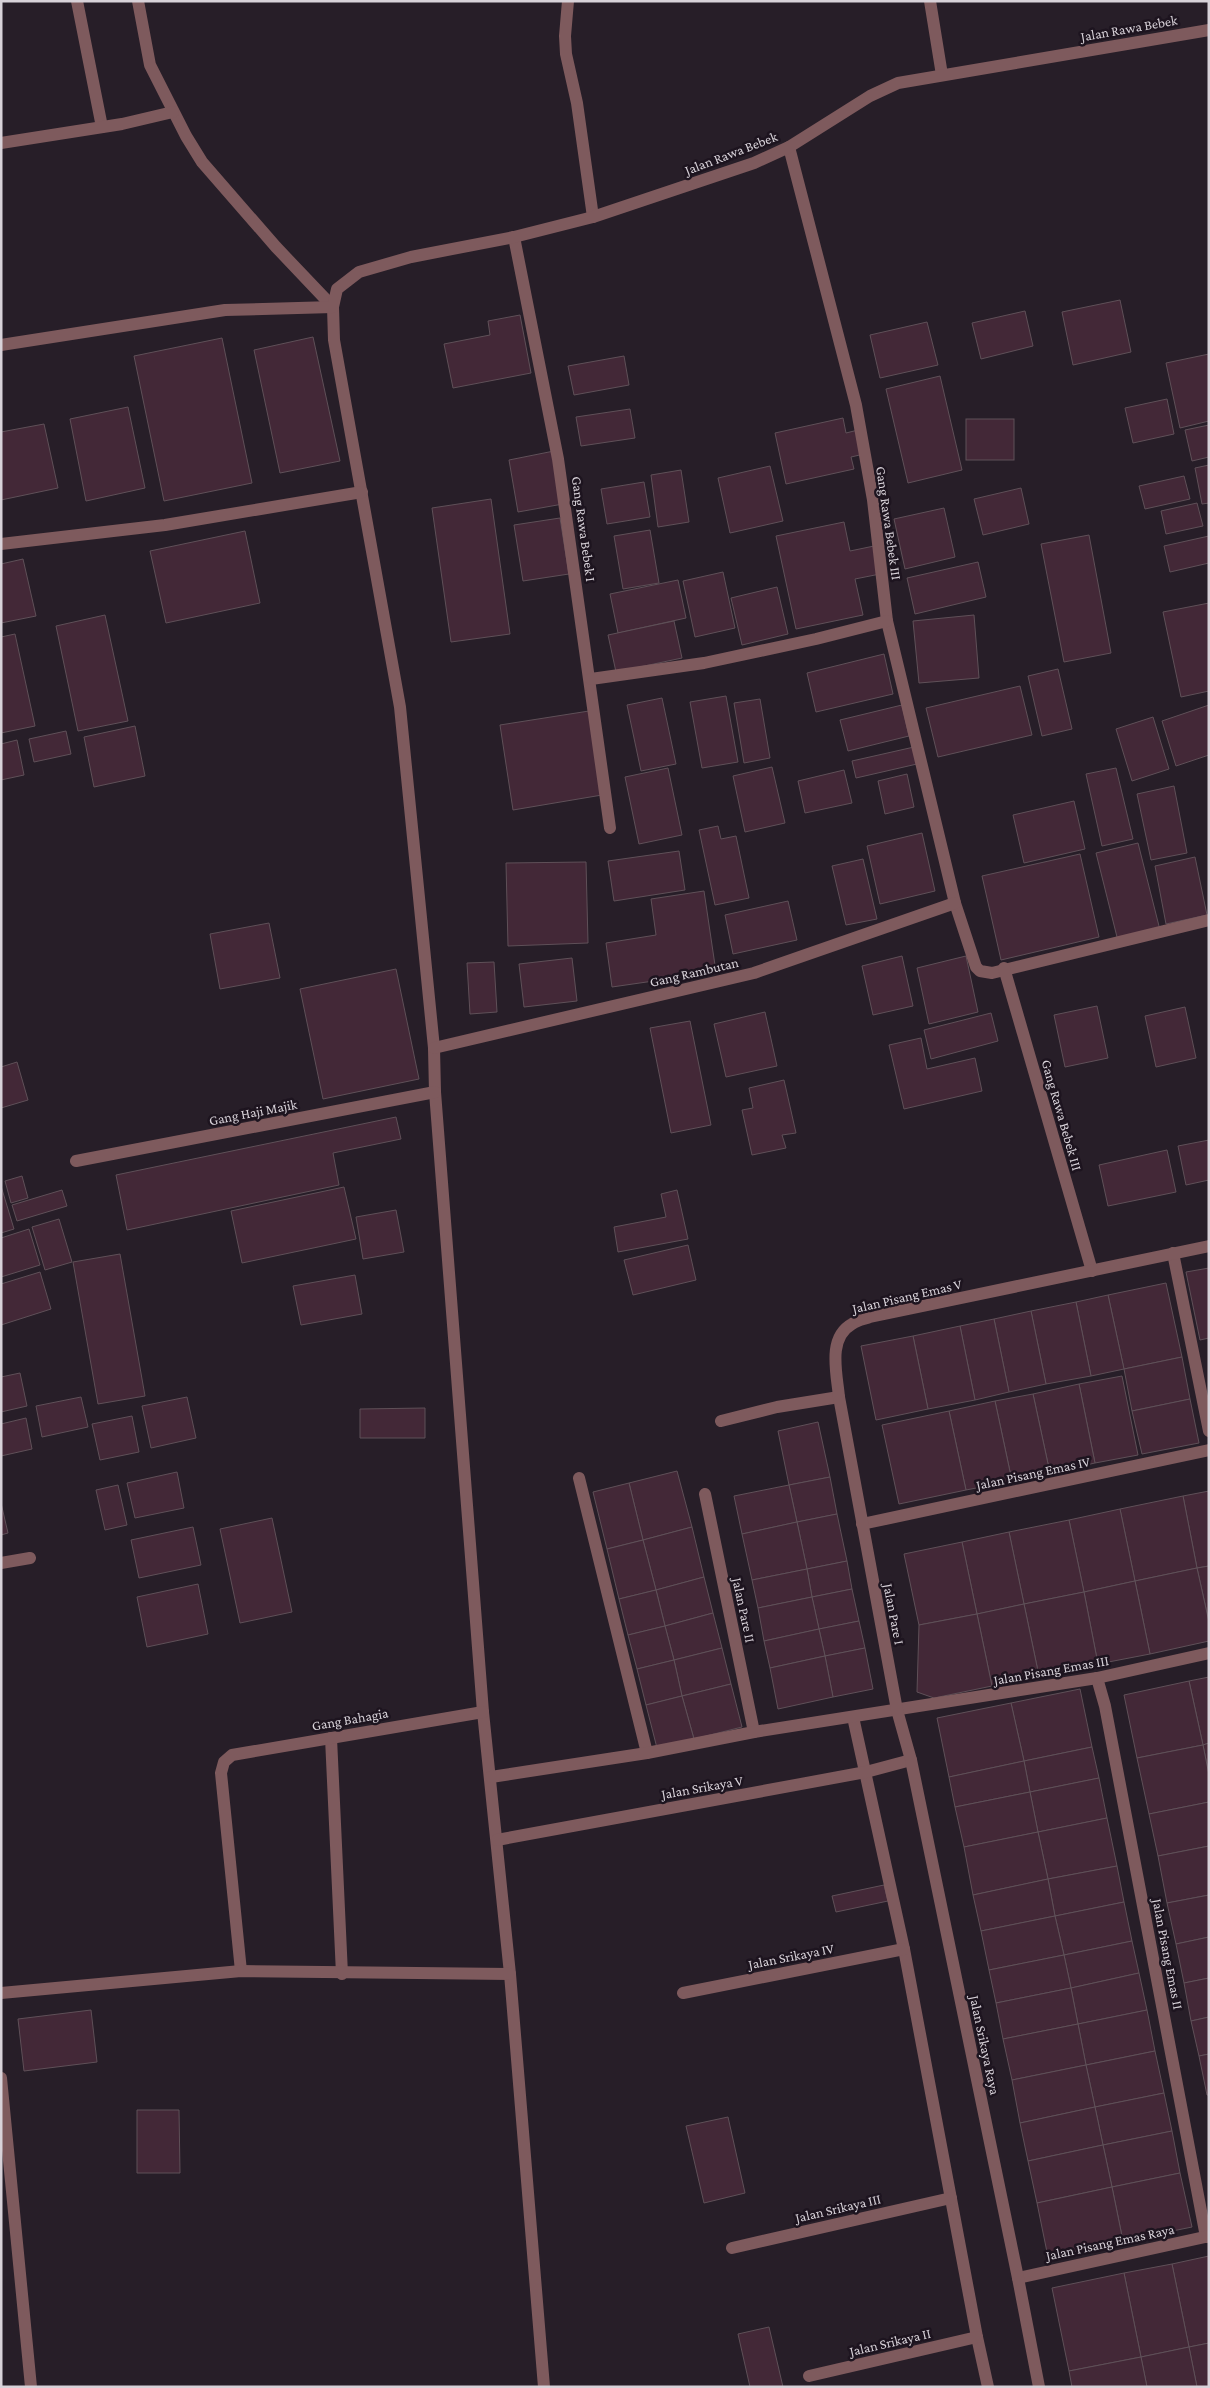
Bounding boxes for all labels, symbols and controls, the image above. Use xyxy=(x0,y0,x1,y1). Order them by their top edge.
street label: Jalan Rawa Bebek xyxy=(1077,12,1179,45)
street label: Jalan Rawa Bebek xyxy=(680,128,780,179)
street label: Gang Rawa Bebek III xyxy=(873,465,905,581)
street label: Gang Rawa Bebek I xyxy=(569,475,599,583)
street label: Gang Rambutan xyxy=(648,954,741,990)
street label: Gang Rawa Bebek III xyxy=(1038,1058,1086,1172)
street label: Gang Haji Majik xyxy=(208,1096,299,1129)
street label: Jalan Pisang Emas V xyxy=(849,1276,963,1317)
street label: Jalan Pisang Emas IV xyxy=(973,1453,1091,1493)
street label: Jalan Pare II xyxy=(729,1574,759,1644)
street label: Jalan Pare I xyxy=(880,1580,908,1646)
street label: Jalan Pisang Emas III xyxy=(990,1652,1110,1688)
street label: Gang Bahagia xyxy=(311,1704,390,1734)
street label: Jalan Srikaya V xyxy=(658,1772,744,1802)
street label: Jalan Pisang Emas II xyxy=(1149,1895,1187,2011)
street label: Jalan Srikaya IV xyxy=(745,1940,835,1973)
street label: Jalan Srikaya Raya xyxy=(966,1992,1003,2097)
street label: Jalan Srikaya III xyxy=(792,2190,882,2226)
street label: Jalan Pisang Emas Raya xyxy=(1042,2220,1176,2264)
street label: Jalan Srikaya II xyxy=(846,2325,932,2360)

